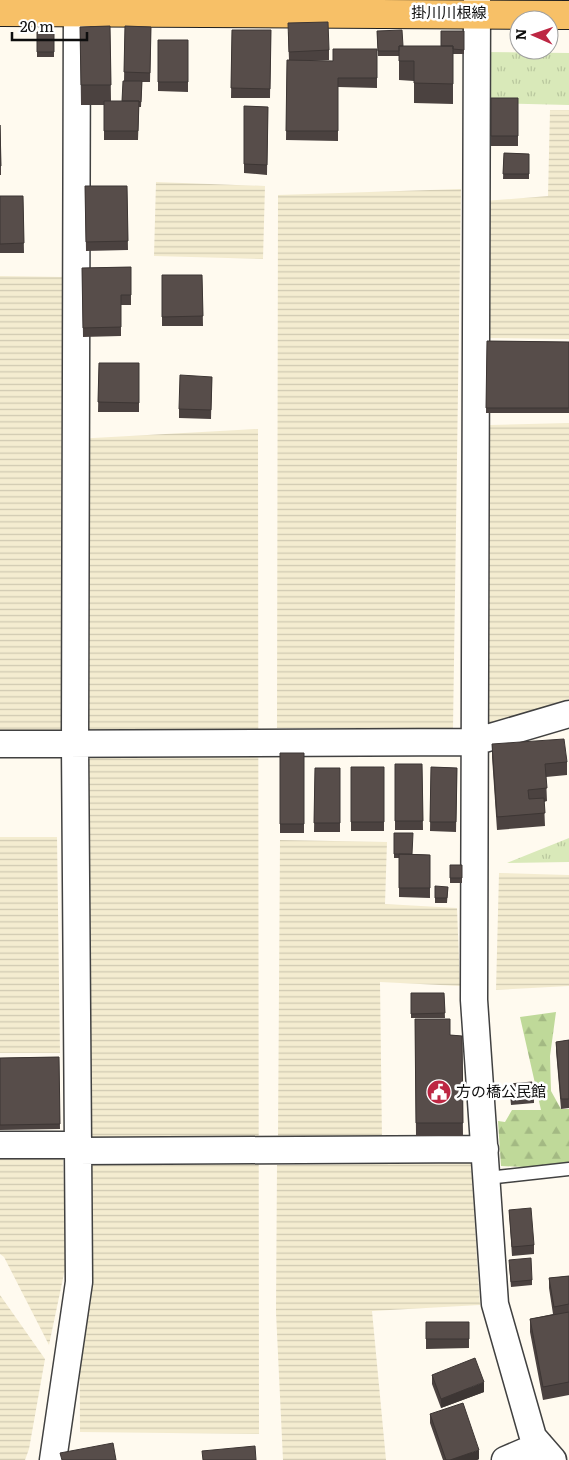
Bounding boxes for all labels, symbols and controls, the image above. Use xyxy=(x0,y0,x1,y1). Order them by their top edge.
street label: 掛川川根線 xyxy=(411,0,487,23)
scale bar xyxy=(12,10,88,42)
north arrow xyxy=(509,10,559,60)
text: 20 m xyxy=(20,14,54,37)
text: N xyxy=(510,28,530,41)
public building icon: 方の橋公民館 xyxy=(426,1079,452,1105)
place label: 方の橋公民館 xyxy=(456,1079,546,1102)

